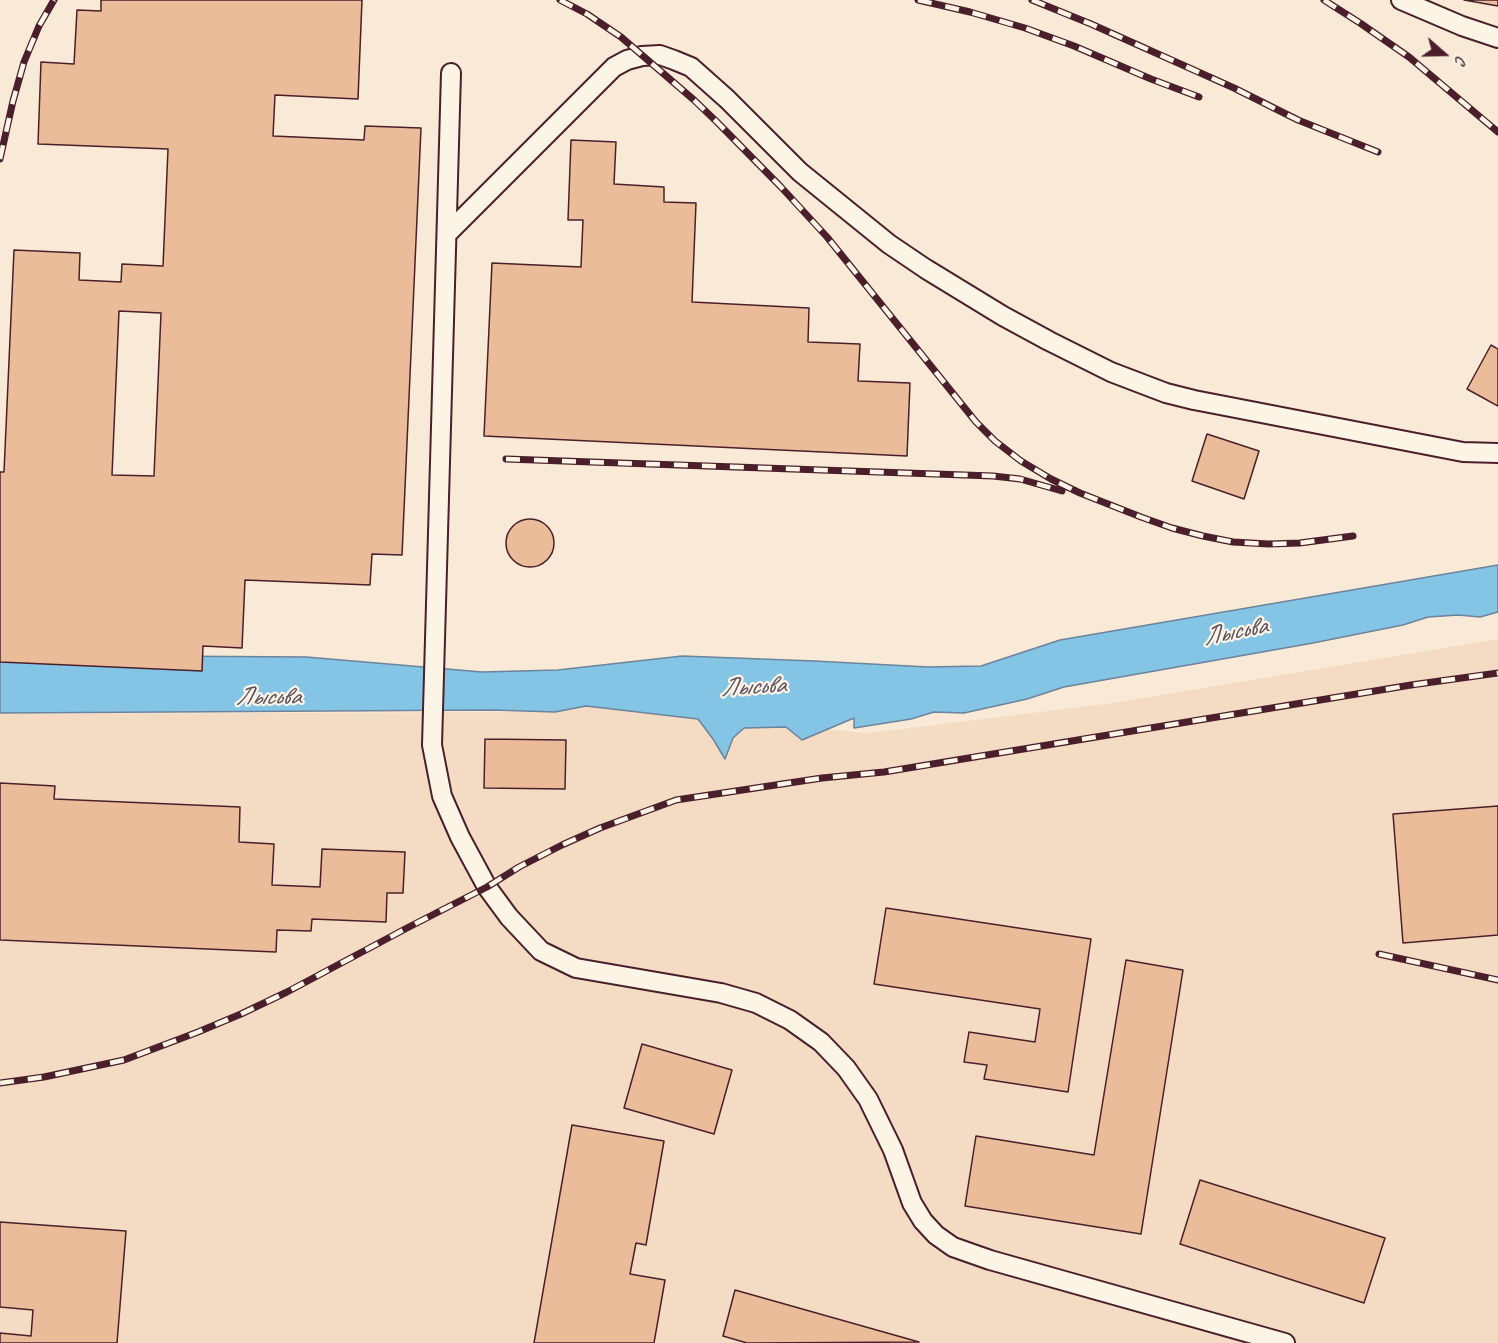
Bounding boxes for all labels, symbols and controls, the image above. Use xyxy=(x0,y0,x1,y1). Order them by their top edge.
north arrow xyxy=(1414,24,1474,84)
text: С xyxy=(1450,53,1472,67)
water label: Лысьва xyxy=(1200,610,1270,654)
water label: Лысьва xyxy=(720,670,786,704)
water label: Лысьва xyxy=(236,681,300,713)

